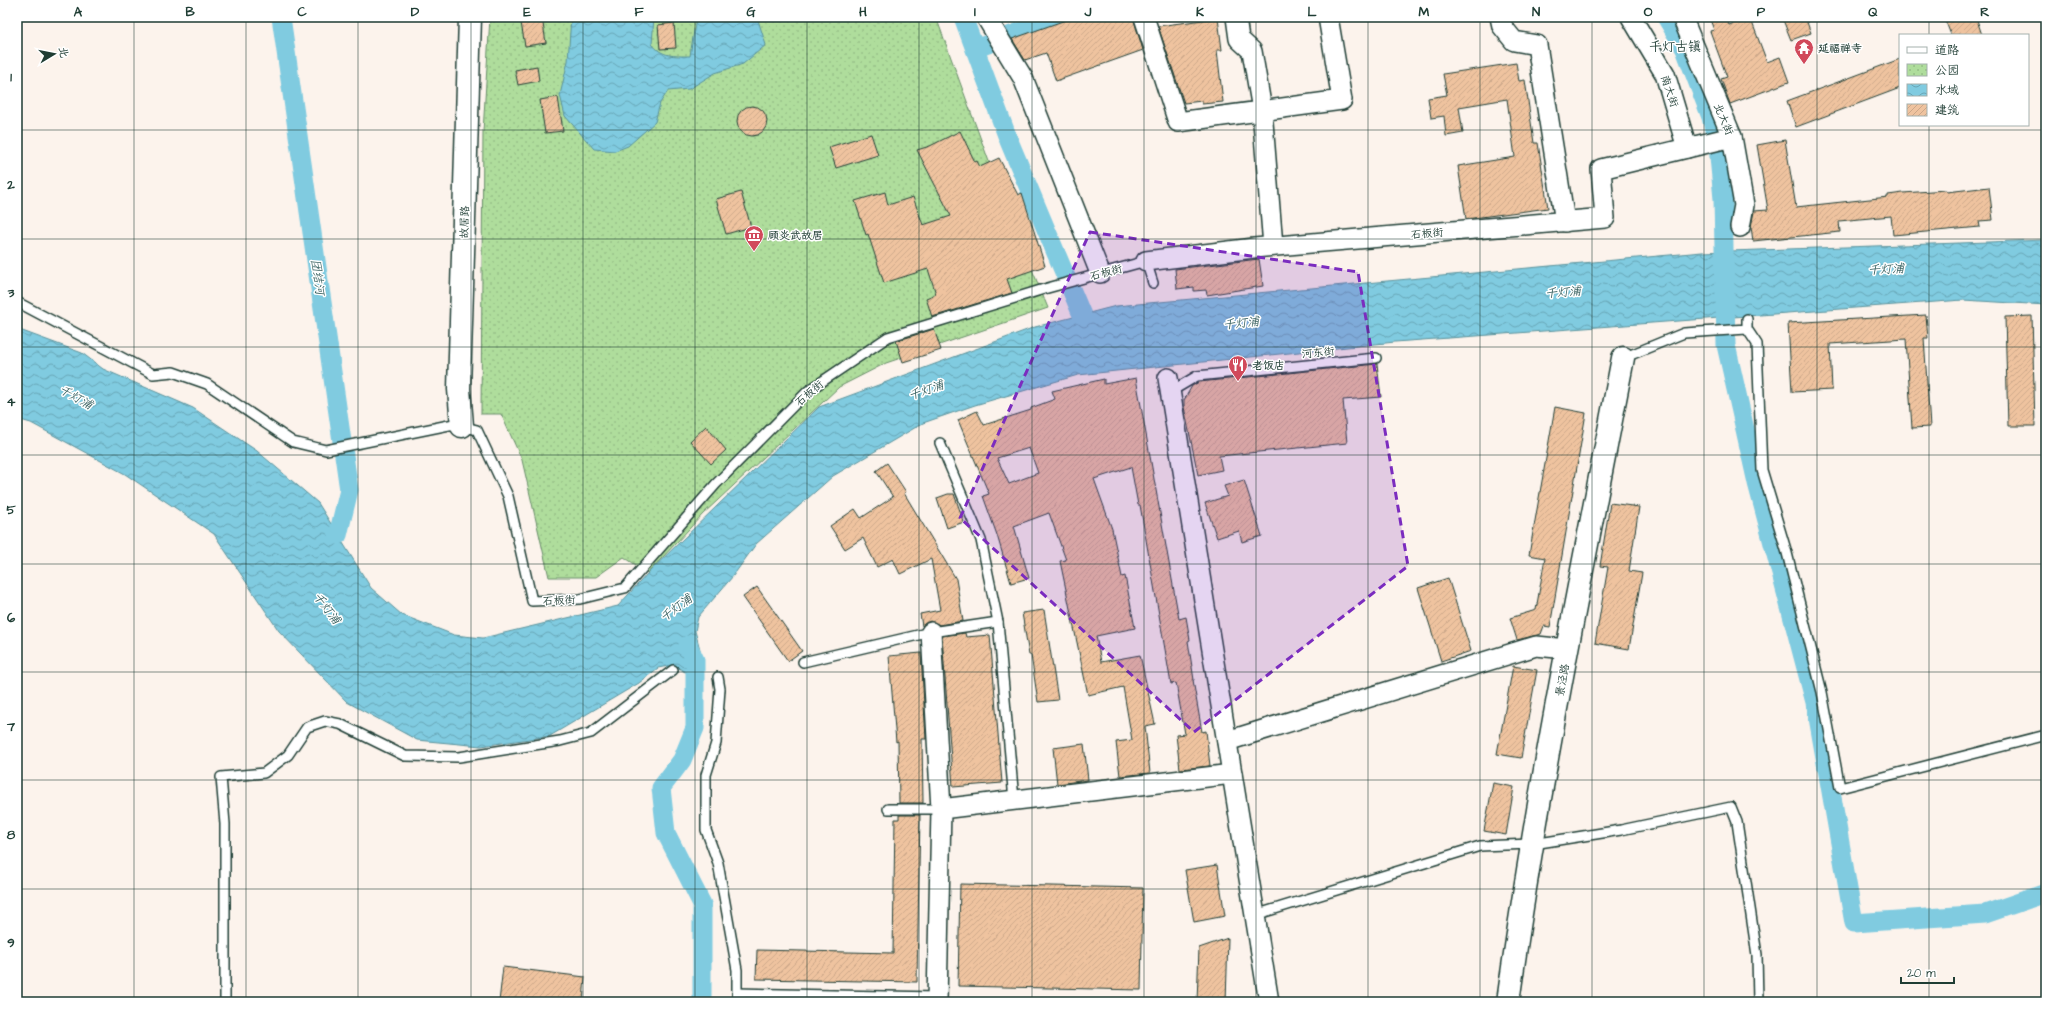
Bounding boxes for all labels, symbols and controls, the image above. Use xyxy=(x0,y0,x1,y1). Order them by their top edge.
text: A xyxy=(74,3,83,21)
text: B xyxy=(185,3,195,21)
text: C xyxy=(297,3,307,21)
text: D xyxy=(411,3,420,21)
text: E xyxy=(523,3,531,21)
text: F xyxy=(634,3,644,21)
text: G xyxy=(746,3,756,21)
text: H xyxy=(859,3,867,21)
text: I xyxy=(974,3,976,21)
text: J xyxy=(1084,3,1092,21)
text: K xyxy=(1196,3,1204,21)
text: L xyxy=(1307,3,1317,21)
text: M xyxy=(1419,3,1430,21)
text: N xyxy=(1532,3,1540,21)
text: O xyxy=(1644,3,1653,21)
text: P xyxy=(1757,3,1766,21)
text: Q xyxy=(1868,3,1878,21)
text: R xyxy=(1980,3,1990,21)
north arrow xyxy=(34,34,74,74)
legend xyxy=(1899,34,2029,126)
temple icon: 延福禅寺 xyxy=(1793,37,1815,65)
district label: 千灯古镇 xyxy=(1649,38,1701,56)
place label: 延福禅寺 xyxy=(1818,41,1862,56)
text: 道路 xyxy=(1935,42,1959,59)
text: 北 xyxy=(55,46,72,59)
text: 公园 xyxy=(1935,62,1959,79)
text: 1 xyxy=(10,68,12,86)
street label: 南大街 xyxy=(1657,73,1682,110)
text: 水域 xyxy=(1935,82,1959,99)
street label: 北大街 xyxy=(1710,101,1737,138)
text: 建筑 xyxy=(1935,102,1959,119)
text: 2 xyxy=(6,176,15,194)
street label: 故居路 xyxy=(456,205,473,239)
museum icon: 顾炎武故居 xyxy=(743,224,765,252)
street label: 石板街 xyxy=(1410,225,1445,242)
place label: 顾炎武故居 xyxy=(768,228,823,243)
water label: 团结河 xyxy=(307,258,329,298)
water label: 千灯浦 xyxy=(1868,260,1906,279)
street label: 石板街 xyxy=(1088,261,1125,284)
water label: 千灯浦 xyxy=(1544,282,1584,303)
text: 3 xyxy=(7,284,15,302)
water label: 千灯浦 xyxy=(1222,313,1262,334)
street label: 河东街 xyxy=(1301,343,1336,362)
restaurant icon: 老饭店 xyxy=(1227,354,1249,382)
place label: 老饭店 xyxy=(1252,358,1285,373)
street label: 石板街 xyxy=(792,376,828,410)
water label: 千灯浦 xyxy=(906,376,948,404)
water label: 千灯浦 xyxy=(56,381,97,415)
text: 4 xyxy=(7,393,16,411)
text: 5 xyxy=(6,501,16,519)
water label: 千灯浦 xyxy=(309,589,346,629)
water label: 千灯浦 xyxy=(657,590,697,626)
street label: 石板街 xyxy=(542,592,577,609)
text: 6 xyxy=(7,609,16,627)
street label: 景泾路 xyxy=(1552,663,1573,698)
text: 7 xyxy=(6,718,16,736)
text: 8 xyxy=(7,826,16,844)
text: 9 xyxy=(7,934,15,952)
scale bar xyxy=(1901,959,1954,985)
text: 20 m xyxy=(1907,965,1936,982)

